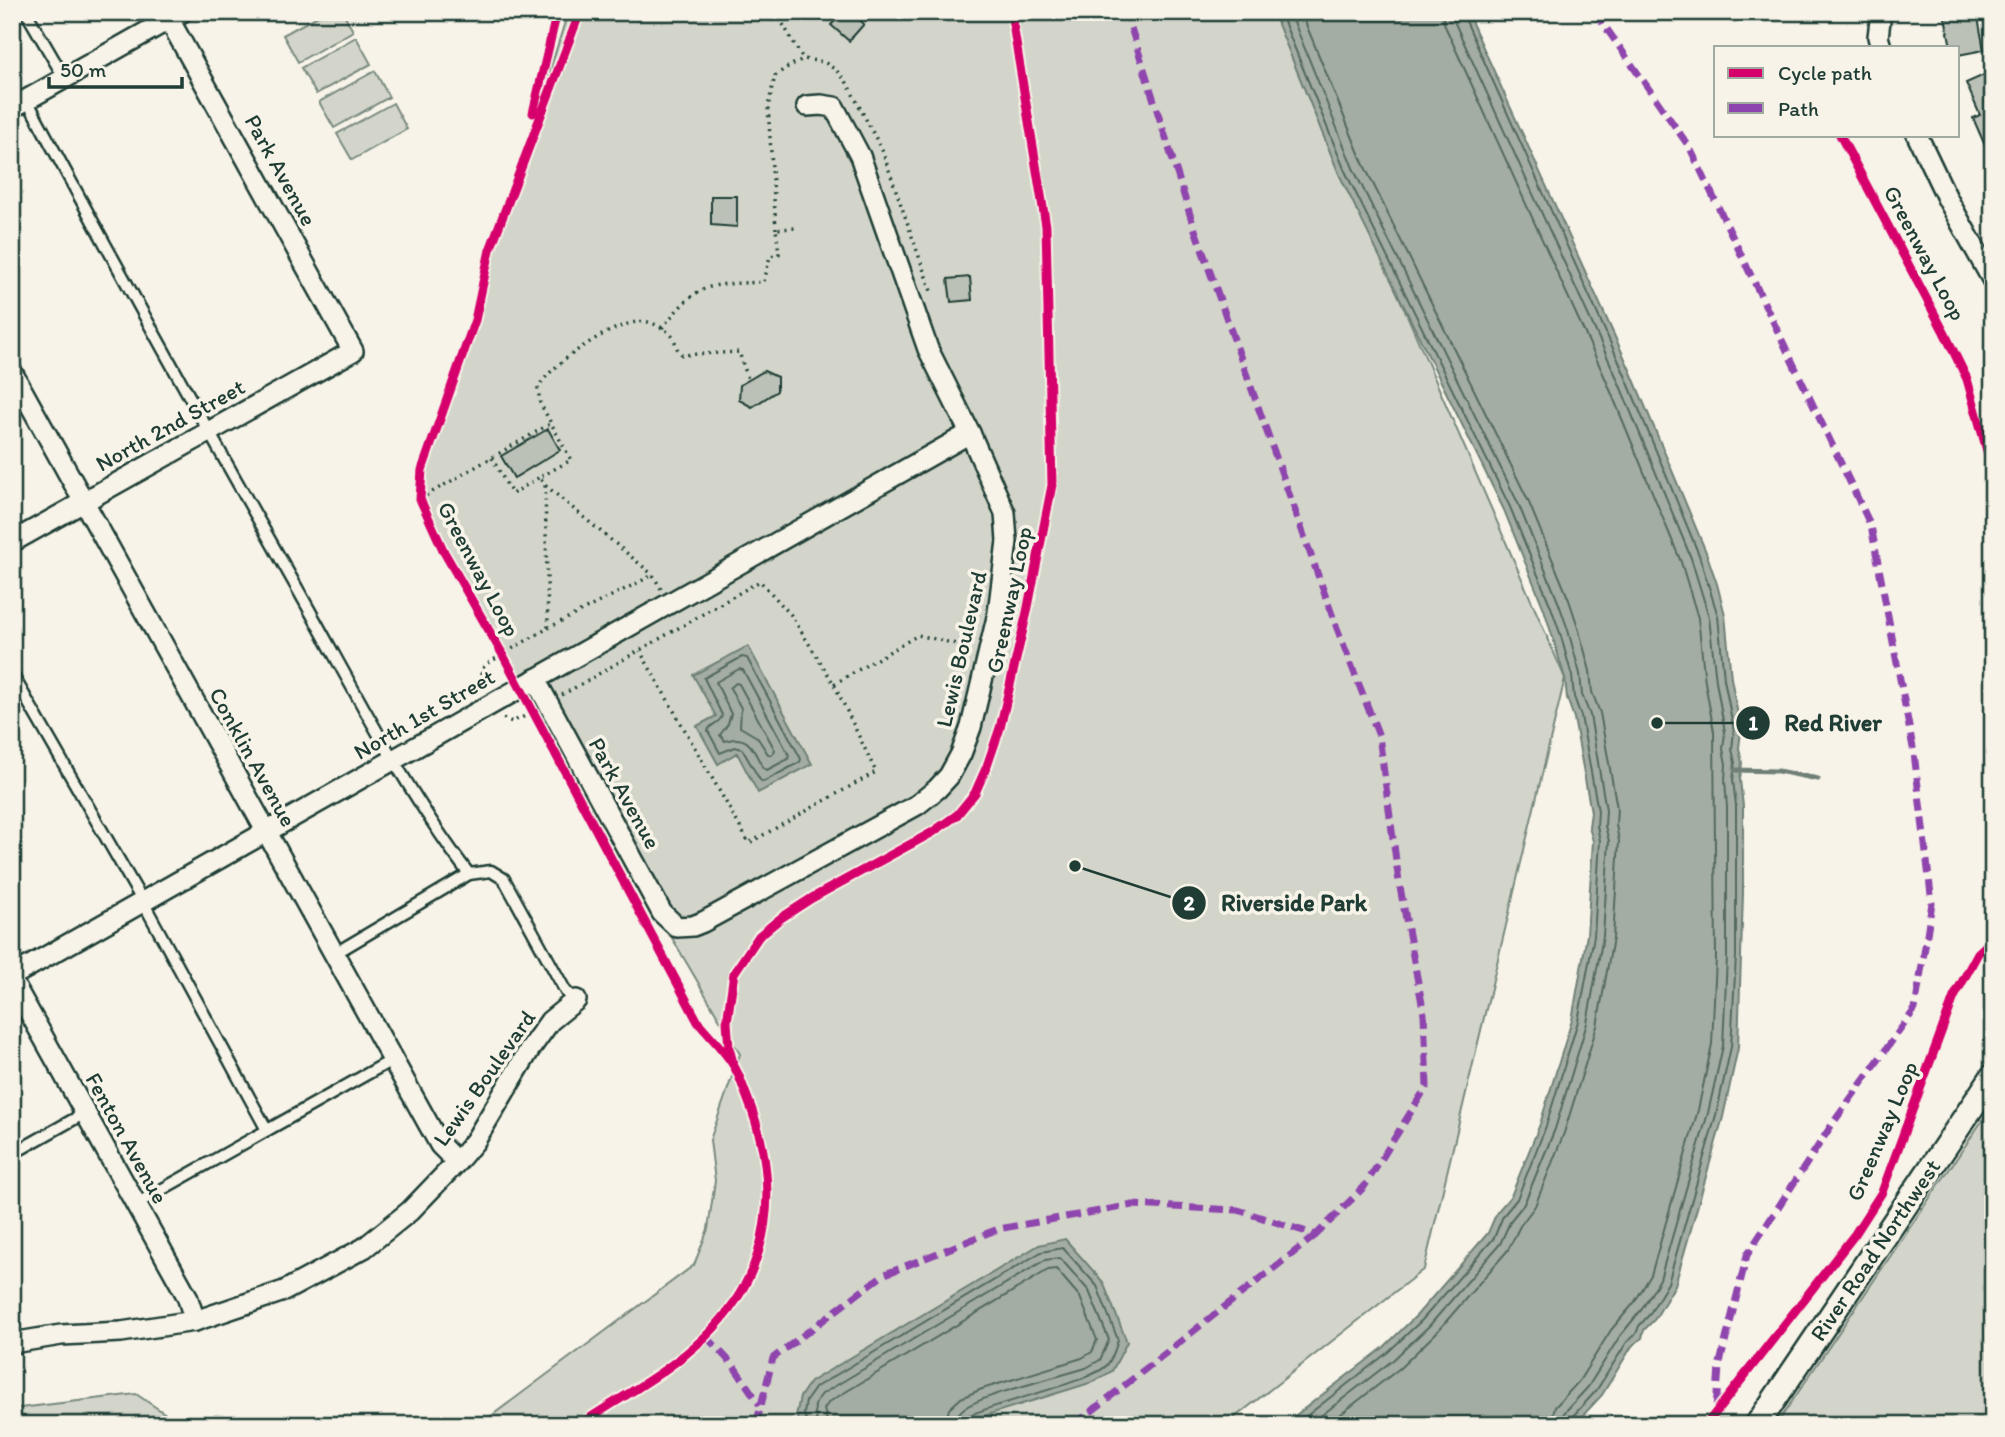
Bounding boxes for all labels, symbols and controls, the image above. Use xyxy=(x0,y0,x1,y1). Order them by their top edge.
scale bar xyxy=(49,46,182,90)
legend xyxy=(1714,46,1960,136)
text: 50 m xyxy=(60,57,107,82)
text: Cycle path xyxy=(1778,60,1872,85)
text: Path xyxy=(1778,96,1819,121)
street label: Park Avenue xyxy=(239,109,323,231)
street label: Greenway Loop xyxy=(1878,181,1972,325)
street label: North 2nd Street xyxy=(91,372,250,478)
street label: Greenway Loop xyxy=(432,497,526,641)
street label: Greenway Loop xyxy=(980,524,1038,676)
street label: Lewis Boulevard xyxy=(929,568,993,730)
street label: North 1st Street xyxy=(348,662,500,766)
street label: Conklin Avenue xyxy=(203,682,303,832)
callout: Red River xyxy=(1736,700,1896,745)
text: Red River xyxy=(1784,708,1882,737)
text: 1 xyxy=(1748,710,1758,735)
street label: Park Avenue xyxy=(583,732,667,854)
callout: Riverside Park xyxy=(1171,880,1381,925)
text: Riverside Park xyxy=(1221,888,1368,917)
text: 2 xyxy=(1183,890,1195,915)
street label: Lewis Boulevard xyxy=(427,1004,542,1151)
street label: Greenway Loop xyxy=(1840,1057,1924,1205)
street label: Fenton Avenue xyxy=(79,1068,175,1208)
street label: River Road Northwest xyxy=(1804,1153,1947,1346)

